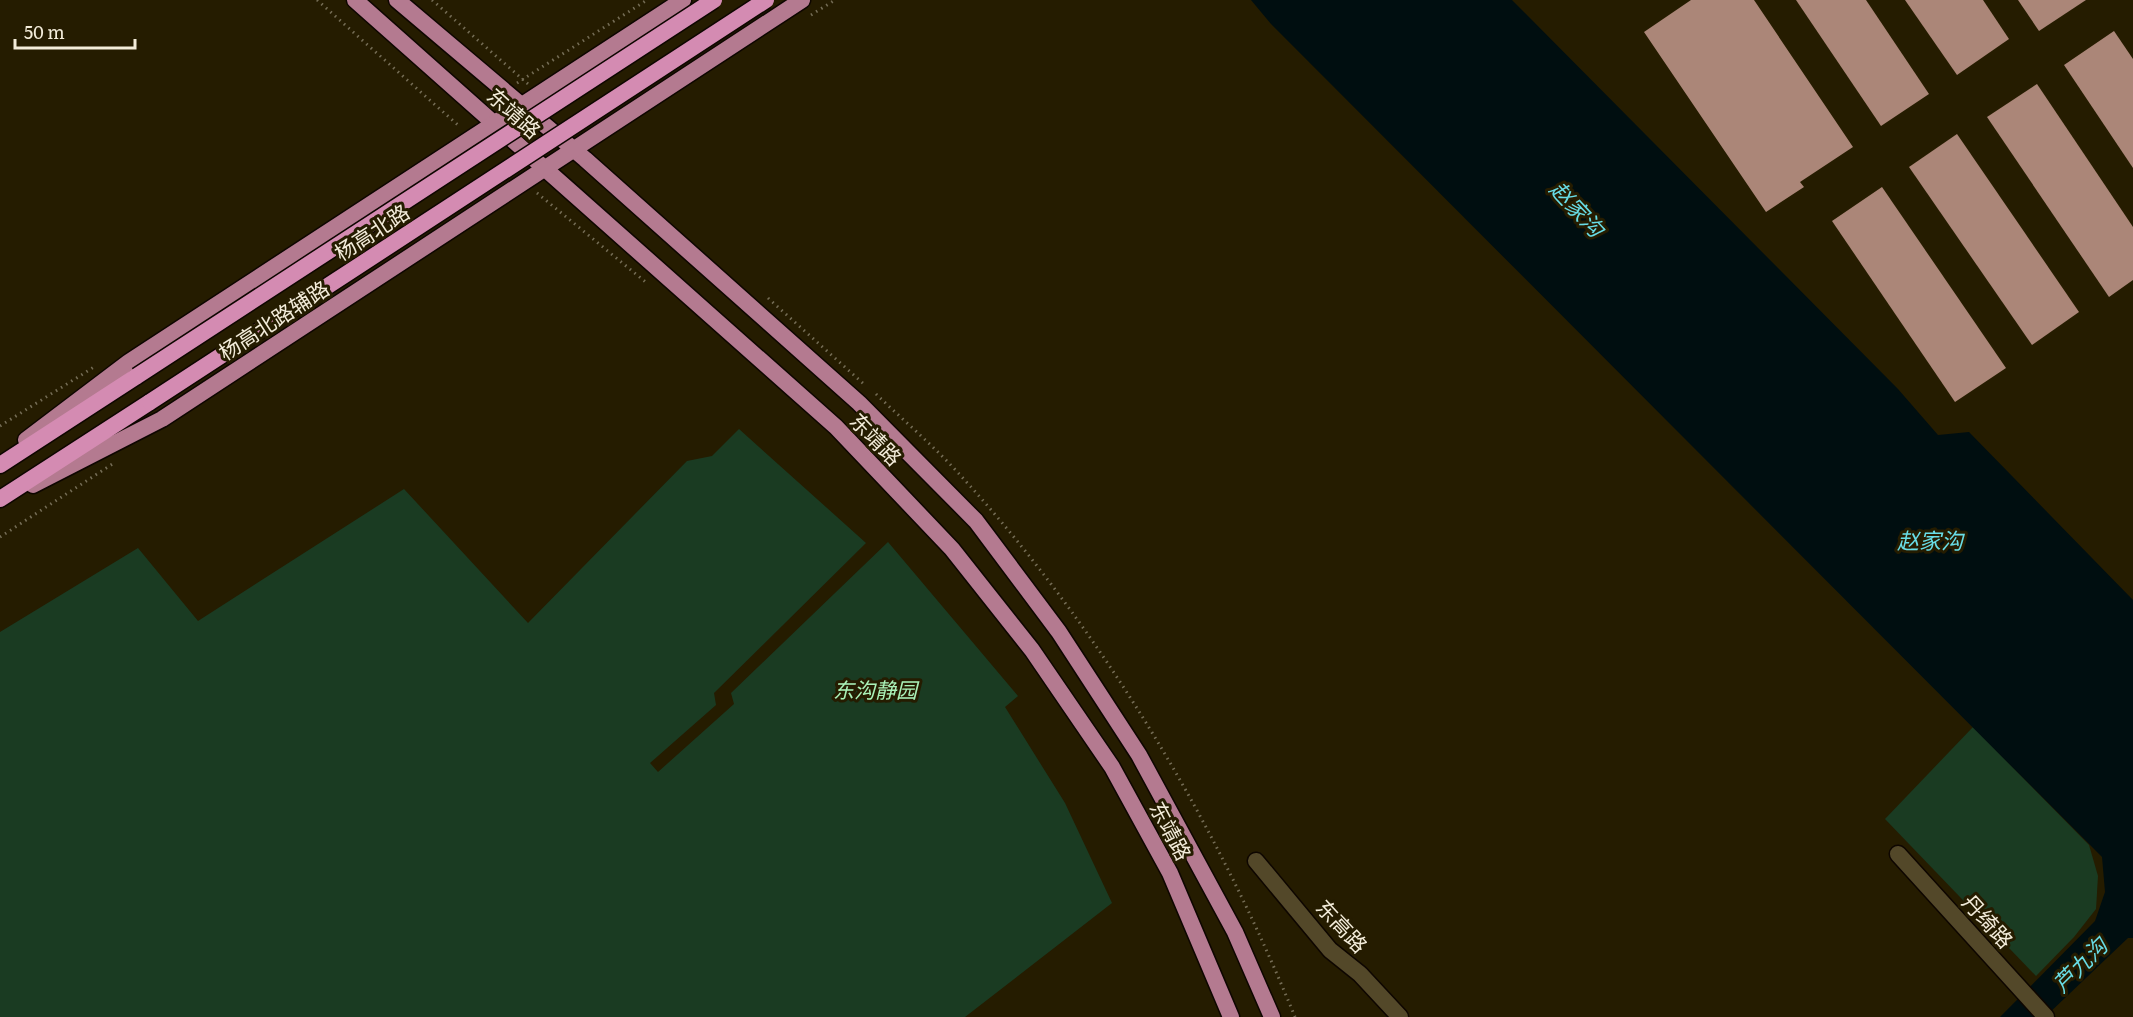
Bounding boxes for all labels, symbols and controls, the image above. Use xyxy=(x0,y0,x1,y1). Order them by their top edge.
scale bar xyxy=(15,12,135,50)
text: 50 m xyxy=(24,18,65,45)
street label: 东靖路 xyxy=(481,79,549,145)
water label: 赵家沟 xyxy=(1543,173,1614,245)
street label: 杨高北路 xyxy=(327,195,415,267)
street label: 杨高北路辅路 xyxy=(212,272,334,366)
street label: 东靖路 xyxy=(844,405,910,471)
water label: 赵家沟 xyxy=(1897,523,1965,556)
park label: 东沟静园 xyxy=(833,673,920,704)
street label: 东靖路 xyxy=(1144,795,1200,865)
street label: 丹绮路 xyxy=(1956,886,2022,954)
street label: 东高路 xyxy=(1310,891,1376,959)
water label: 芦九沟 xyxy=(2044,928,2115,999)

